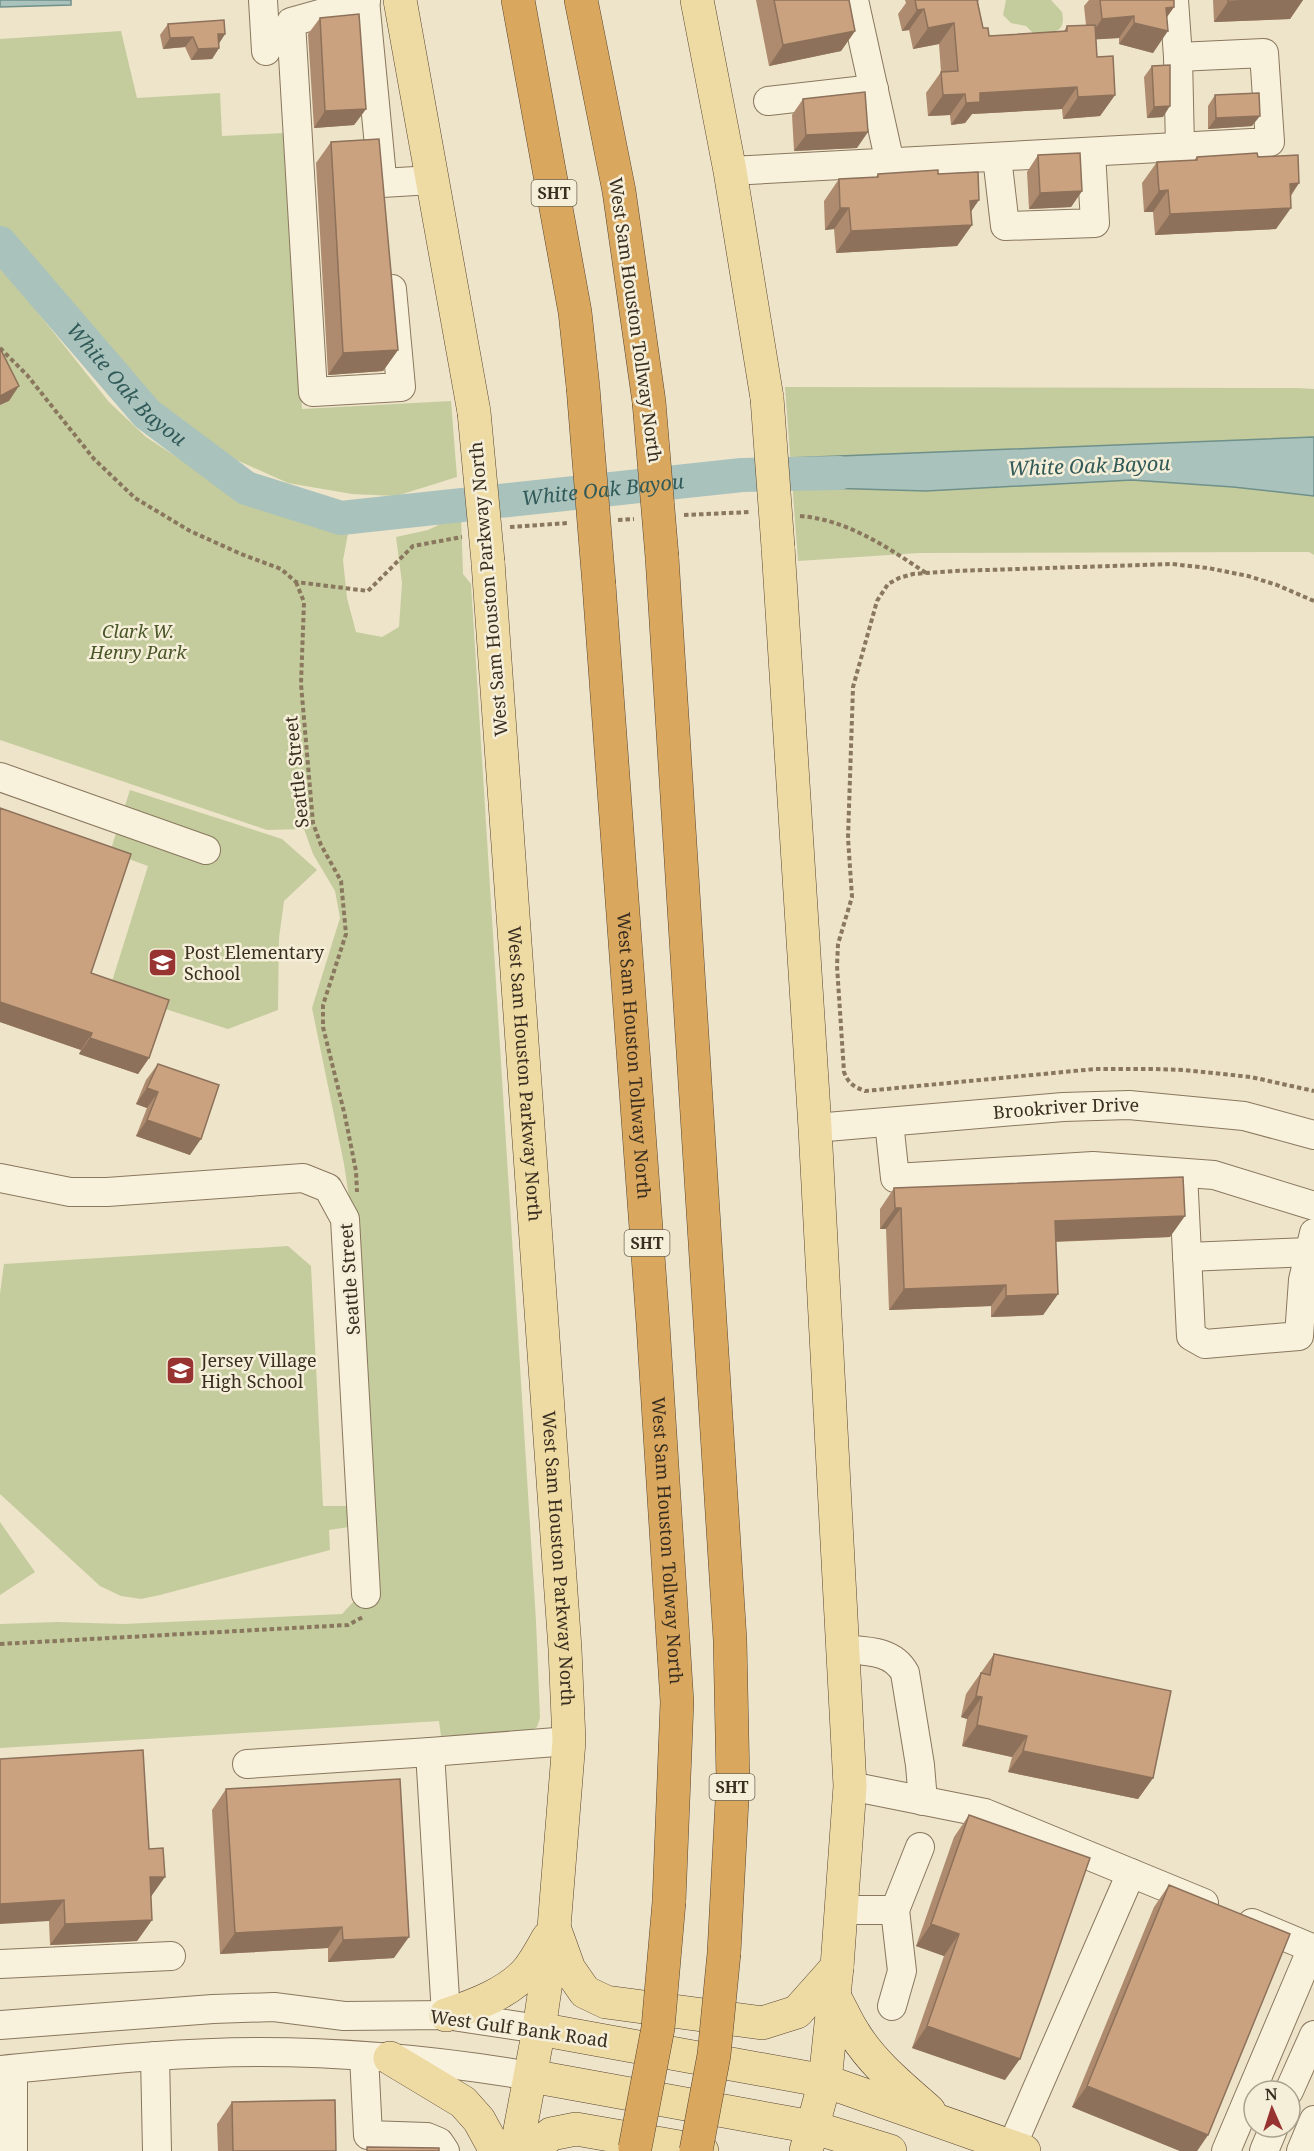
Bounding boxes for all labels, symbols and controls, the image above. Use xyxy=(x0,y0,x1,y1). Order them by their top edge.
street label: West Sam Houston Tollway North xyxy=(604,176,668,464)
road number: SHT xyxy=(532,180,576,206)
water label: White Oak Bayou xyxy=(61,316,192,452)
street label: West Sam Houston Parkway North xyxy=(463,441,513,738)
water label: White Oak Bayou xyxy=(1007,449,1171,482)
water label: White Oak Bayou xyxy=(520,467,685,512)
park label: Clark W. Henry Park xyxy=(89,619,187,664)
street label: Seattle Street xyxy=(278,715,314,829)
street label: West Sam Houston Tollway North xyxy=(612,911,657,1200)
street label: West Sam Houston Parkway North xyxy=(503,925,548,1222)
place label: Post Elementary School xyxy=(184,940,325,985)
school or university icon: Post Elementary School xyxy=(147,947,179,979)
street label: Brookriver Drive xyxy=(992,1092,1141,1124)
street label: Seattle Street xyxy=(333,1222,365,1336)
road number: SHT xyxy=(624,1230,670,1256)
place label: Jersey Village High School xyxy=(200,1348,317,1393)
school or university icon: Jersey Village High School xyxy=(164,1355,196,1387)
street label: West Sam Houston Tollway North xyxy=(647,1396,689,1685)
street label: West Sam Houston Parkway North xyxy=(537,1410,580,1707)
road number: SHT xyxy=(710,1774,754,1800)
street label: West Gulf Bank Road xyxy=(428,2004,610,2052)
north arrow xyxy=(1242,2079,1302,2139)
text: N xyxy=(1264,2083,1278,2105)

